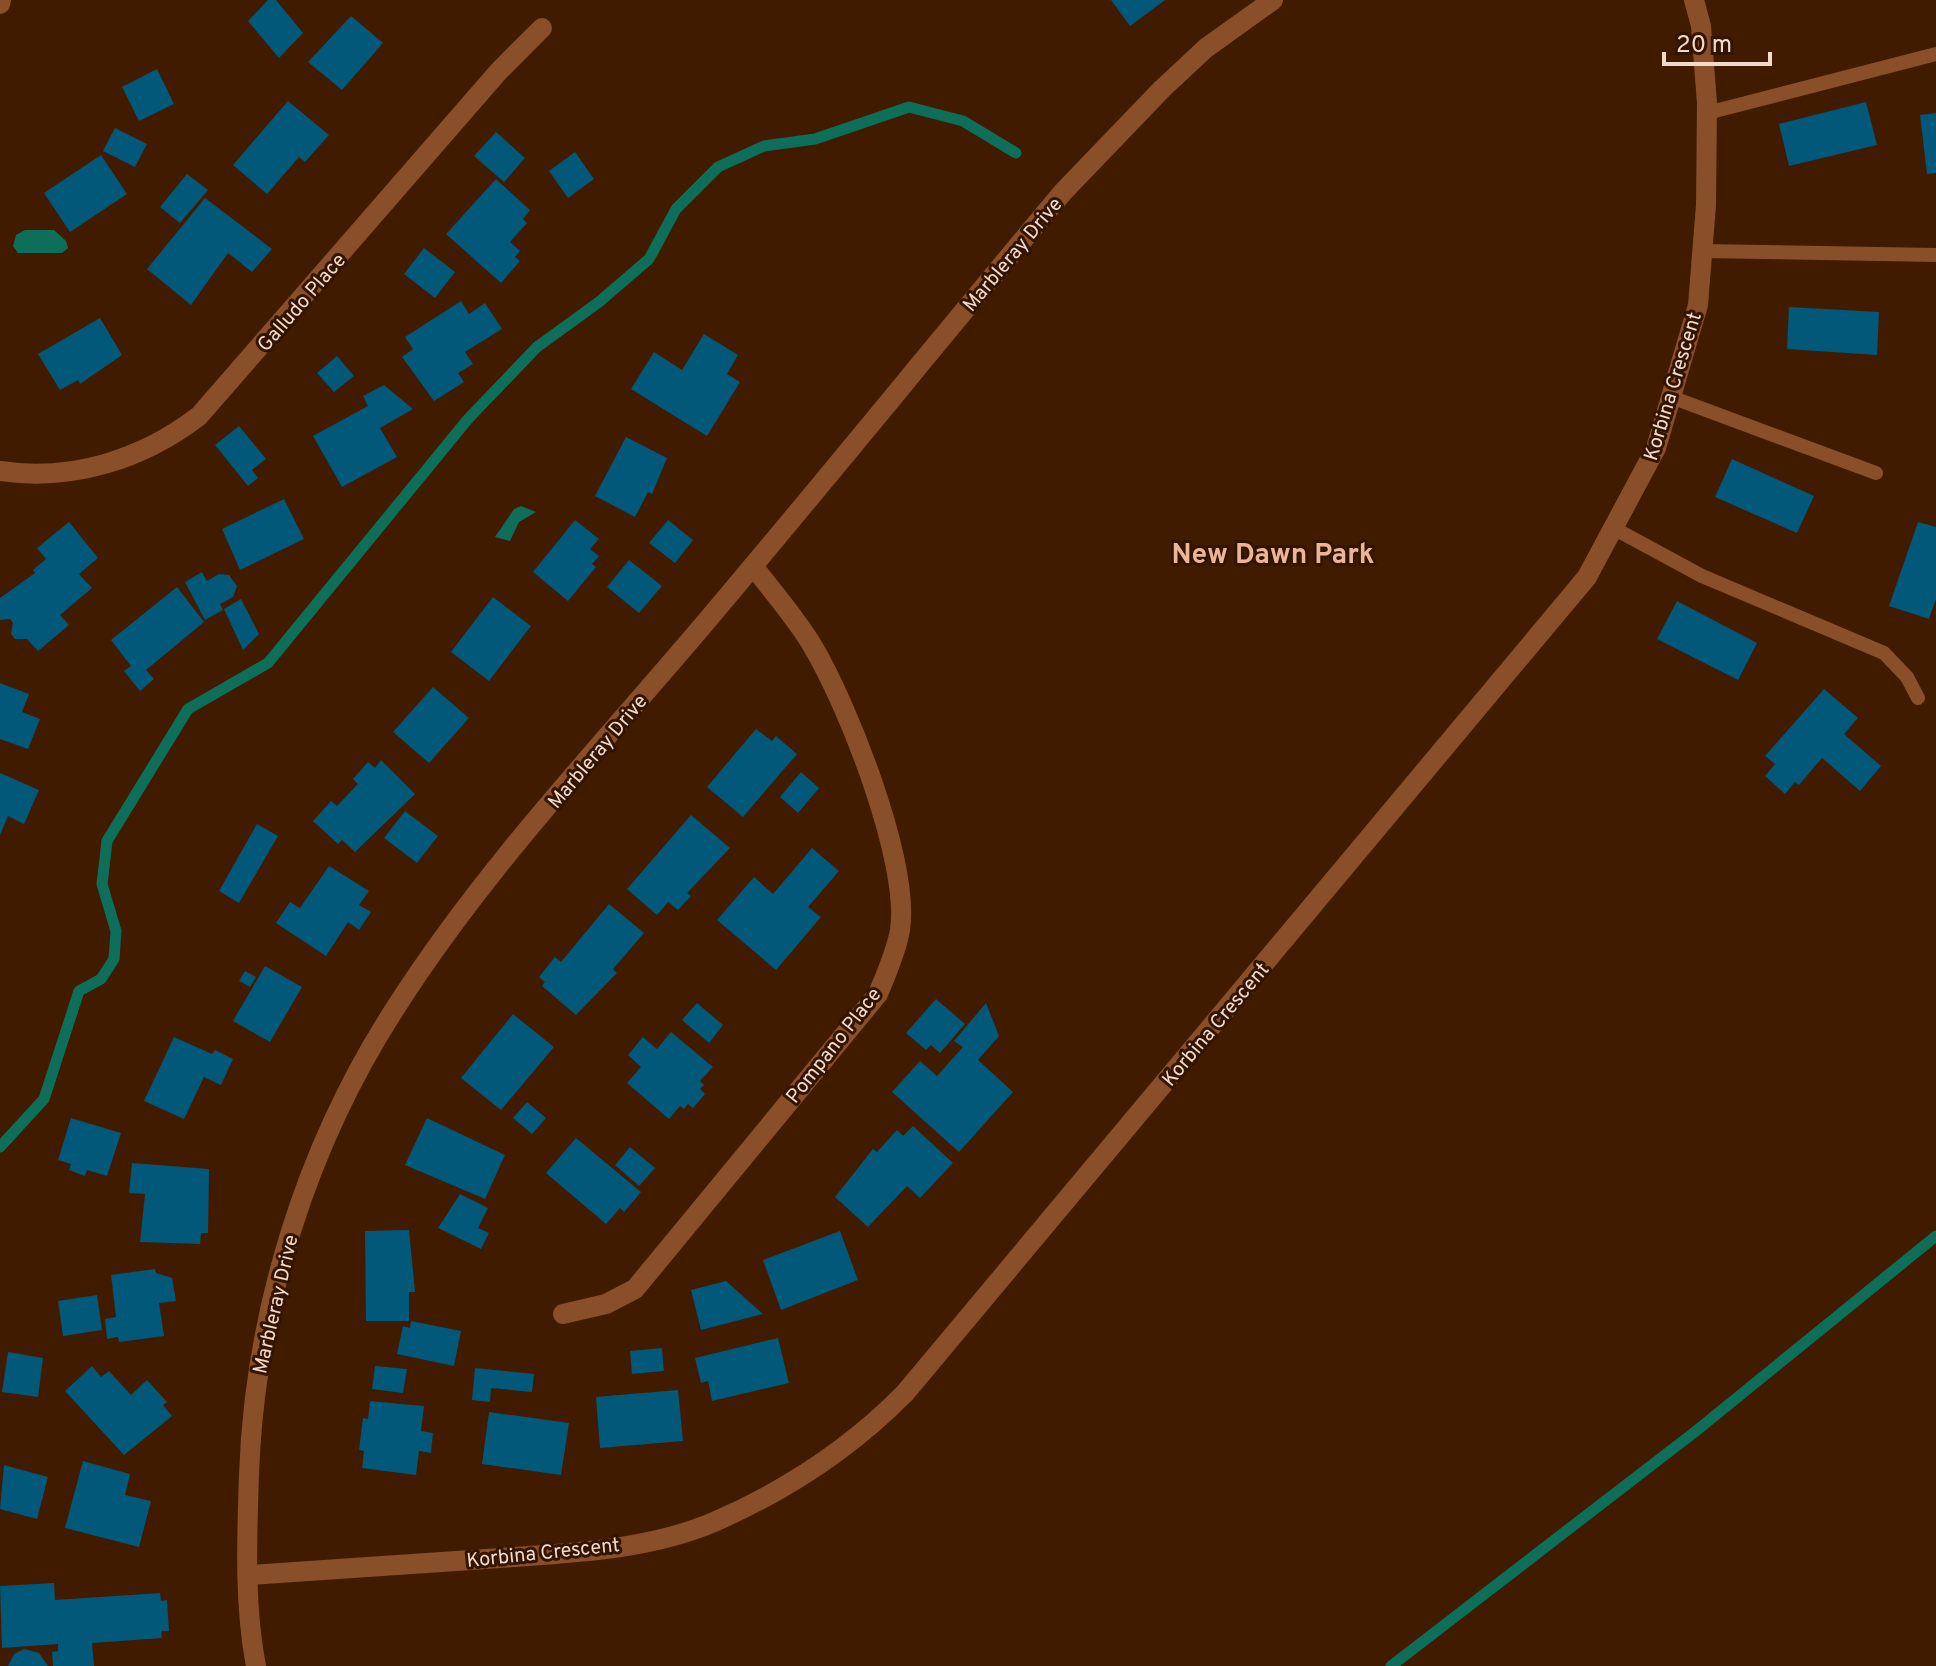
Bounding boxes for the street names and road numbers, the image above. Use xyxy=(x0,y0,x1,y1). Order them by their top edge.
street label: Marbleray Drive xyxy=(958,193,1069,318)
street label: Galludo Place xyxy=(252,249,353,358)
street label: Korbina Crescent xyxy=(1639,309,1709,464)
street label: Marbleray Drive xyxy=(543,690,654,815)
street label: Korbina Crescent xyxy=(1157,958,1276,1093)
street label: Pompano Place xyxy=(781,983,888,1110)
street label: Marbleray Drive xyxy=(248,1232,306,1377)
street label: Korbina Crescent xyxy=(465,1533,621,1575)

